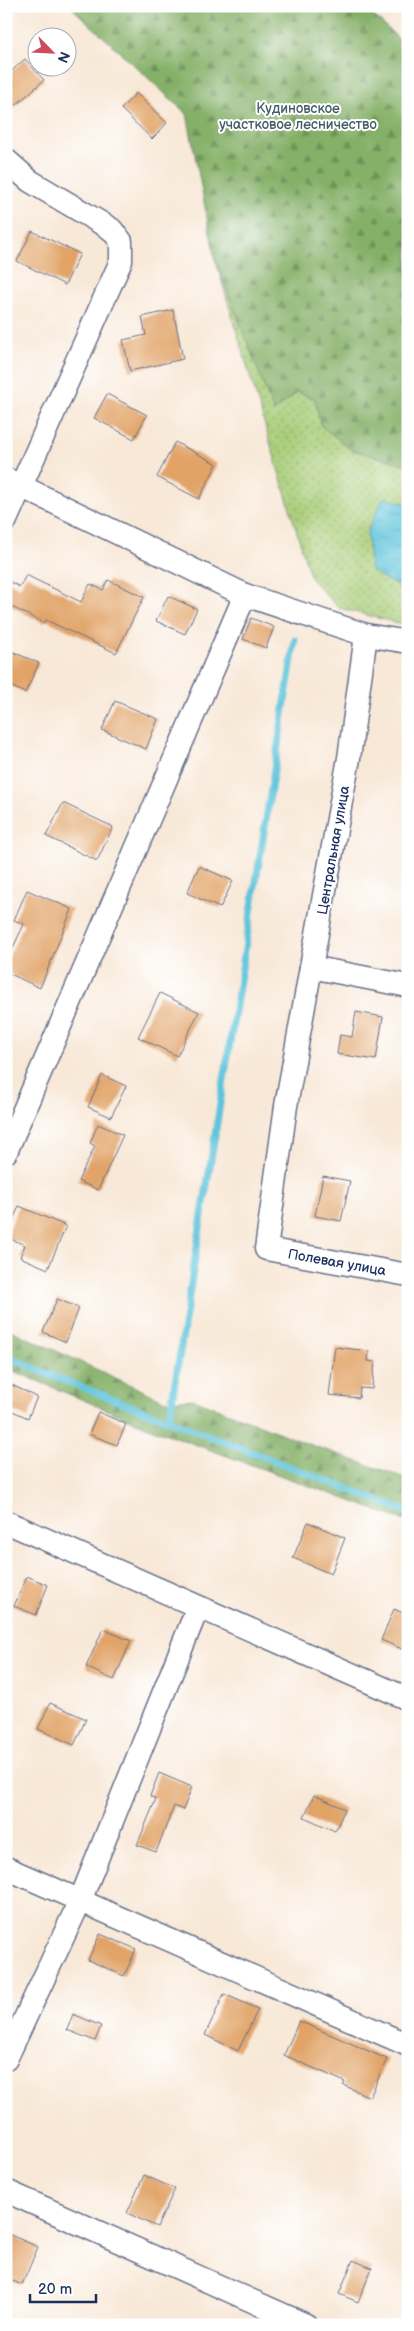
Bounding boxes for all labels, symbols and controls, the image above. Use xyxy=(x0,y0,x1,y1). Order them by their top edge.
north arrow xyxy=(28,28,78,78)
text: N xyxy=(54,49,73,65)
park label: Кудиновское участковое лесничество xyxy=(219,100,377,133)
street label: Центральная улица xyxy=(314,784,353,916)
street label: Полевая улица xyxy=(287,1246,388,1280)
scale bar xyxy=(30,2271,96,2303)
text: 20 m xyxy=(38,2280,72,2299)

